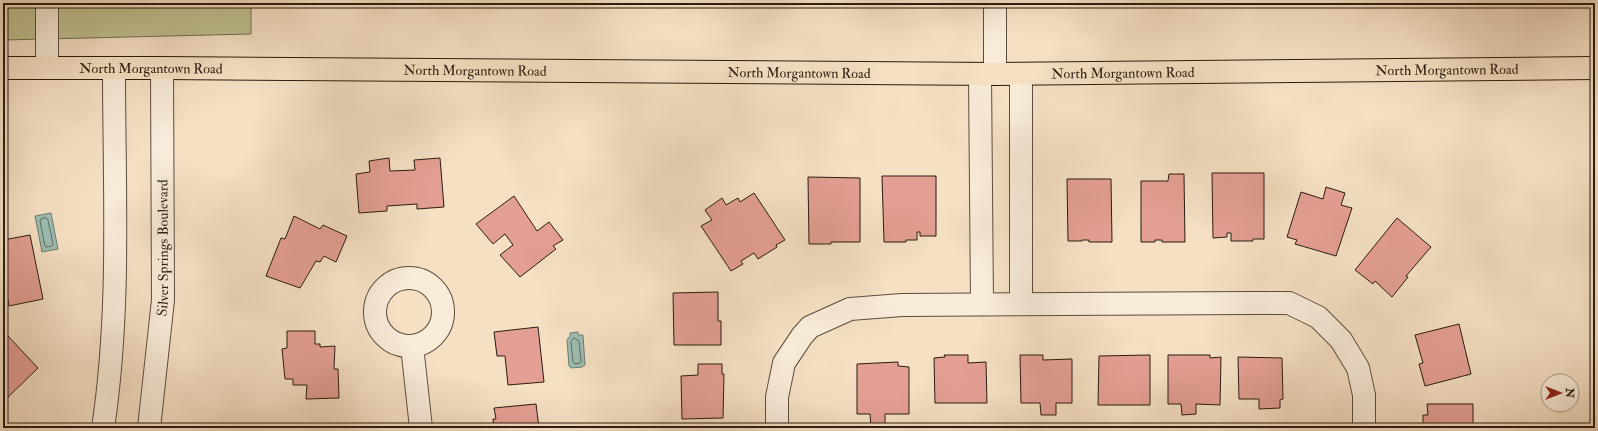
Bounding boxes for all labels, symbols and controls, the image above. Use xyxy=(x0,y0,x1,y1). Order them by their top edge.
street label: North Morgantown Road xyxy=(79,60,223,77)
street label: North Morgantown Road xyxy=(1375,60,1519,79)
street label: North Morgantown Road xyxy=(403,61,547,79)
street label: North Morgantown Road xyxy=(727,64,871,82)
street label: North Morgantown Road xyxy=(1051,64,1195,82)
street label: Silver Springs Boulevard xyxy=(153,179,172,317)
north arrow xyxy=(1540,373,1580,413)
text: N xyxy=(1563,387,1576,399)

